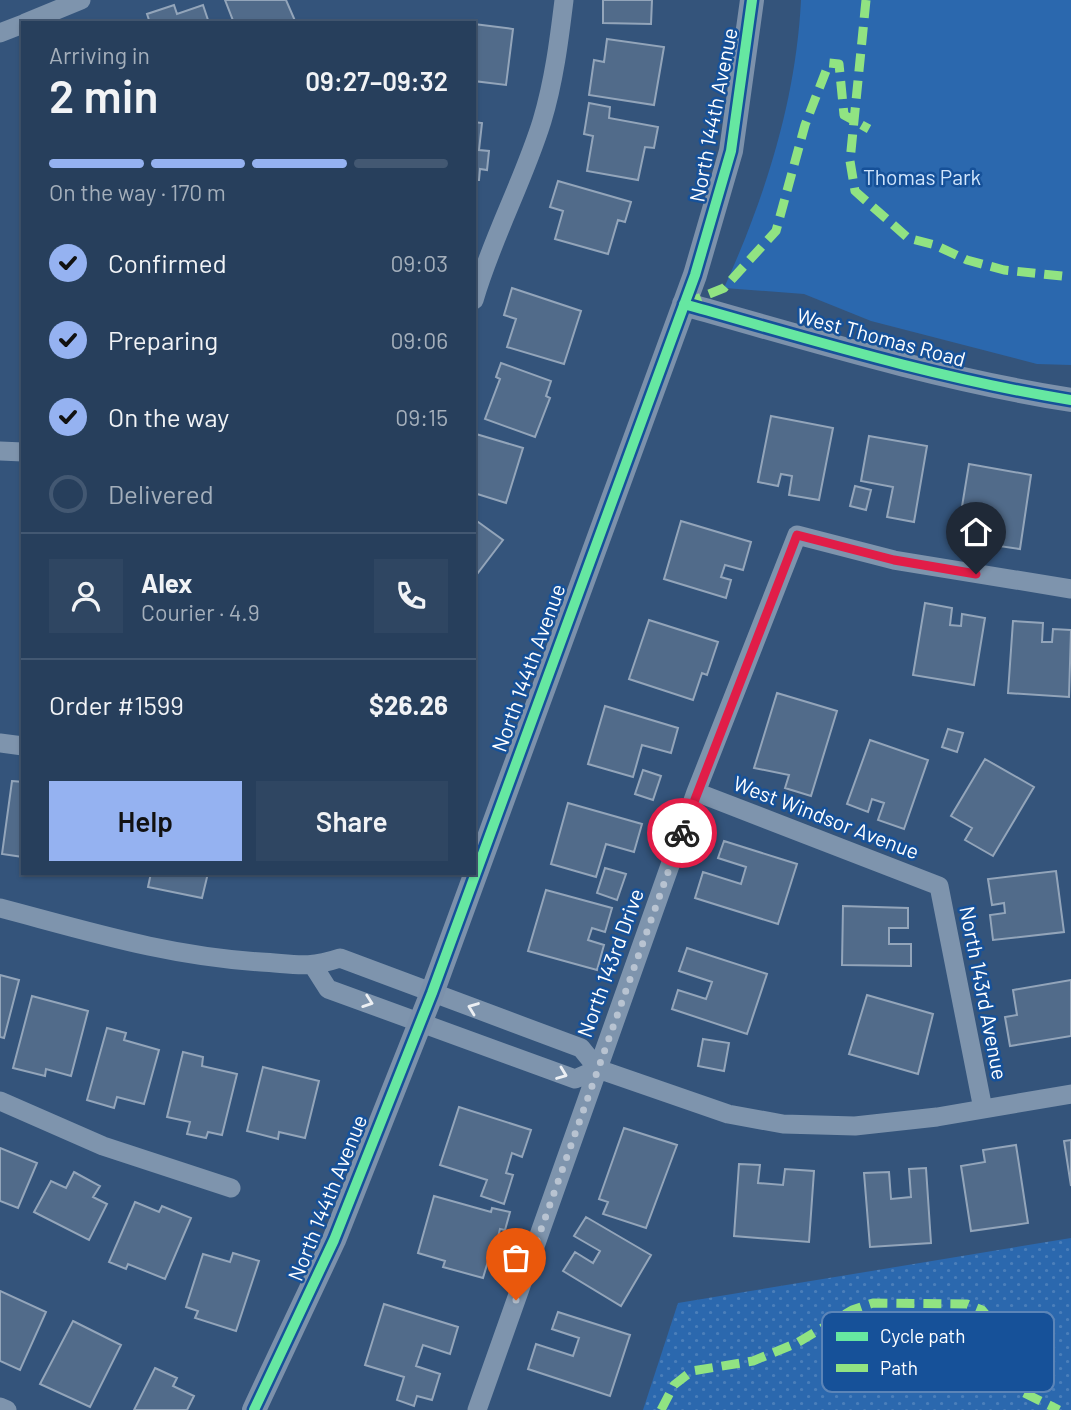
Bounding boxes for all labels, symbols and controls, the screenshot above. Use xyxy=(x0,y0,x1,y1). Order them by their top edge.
street label: North 144th Avenue xyxy=(683,25,742,204)
text: Arriving in xyxy=(49,41,150,69)
text: 09:27–09:32 xyxy=(305,65,448,96)
text: 2 min xyxy=(49,67,158,122)
park label: Thomas Park xyxy=(863,164,981,189)
text: On the way · 170 m xyxy=(49,178,226,206)
icon: check xyxy=(49,244,87,282)
text: Confirmed xyxy=(108,247,227,278)
text: 09:03 xyxy=(390,249,448,277)
street label: West Thomas Road xyxy=(794,302,969,371)
icon: check xyxy=(49,321,87,359)
text: Preparing xyxy=(108,324,218,355)
text: 09:06 xyxy=(390,326,448,354)
icon: check xyxy=(49,398,87,436)
text: On the way xyxy=(108,401,229,432)
text: 09:15 xyxy=(395,403,448,431)
text: Delivered xyxy=(108,478,214,509)
pin xyxy=(946,502,1006,574)
icon: home xyxy=(957,513,995,551)
button: person xyxy=(49,559,123,633)
button: phone xyxy=(374,559,448,633)
text: Alex xyxy=(141,567,192,598)
street label: North 144th Avenue xyxy=(486,580,570,755)
text: Courier · 4.9 xyxy=(141,598,260,626)
text: Order #1599 xyxy=(49,689,184,720)
text: $26.26 xyxy=(369,689,448,720)
street label: West Windsor Avenue xyxy=(730,770,923,864)
button: Help xyxy=(49,781,242,861)
button: Share xyxy=(256,781,448,861)
courier xyxy=(647,798,717,868)
icon: bike xyxy=(663,814,701,852)
street label: North 143rd Drive xyxy=(571,885,648,1040)
street label: North 143rd Avenue xyxy=(955,904,1014,1082)
one-way arrow xyxy=(361,994,373,1008)
one-way arrow xyxy=(467,1003,479,1017)
one-way arrow xyxy=(555,1066,567,1080)
street label: North 144th Avenue xyxy=(282,1111,371,1284)
pin xyxy=(486,1228,546,1300)
icon: bag xyxy=(497,1239,535,1277)
legend xyxy=(822,1312,1054,1392)
text: Cycle path xyxy=(880,1324,965,1347)
text: Path xyxy=(880,1356,918,1379)

